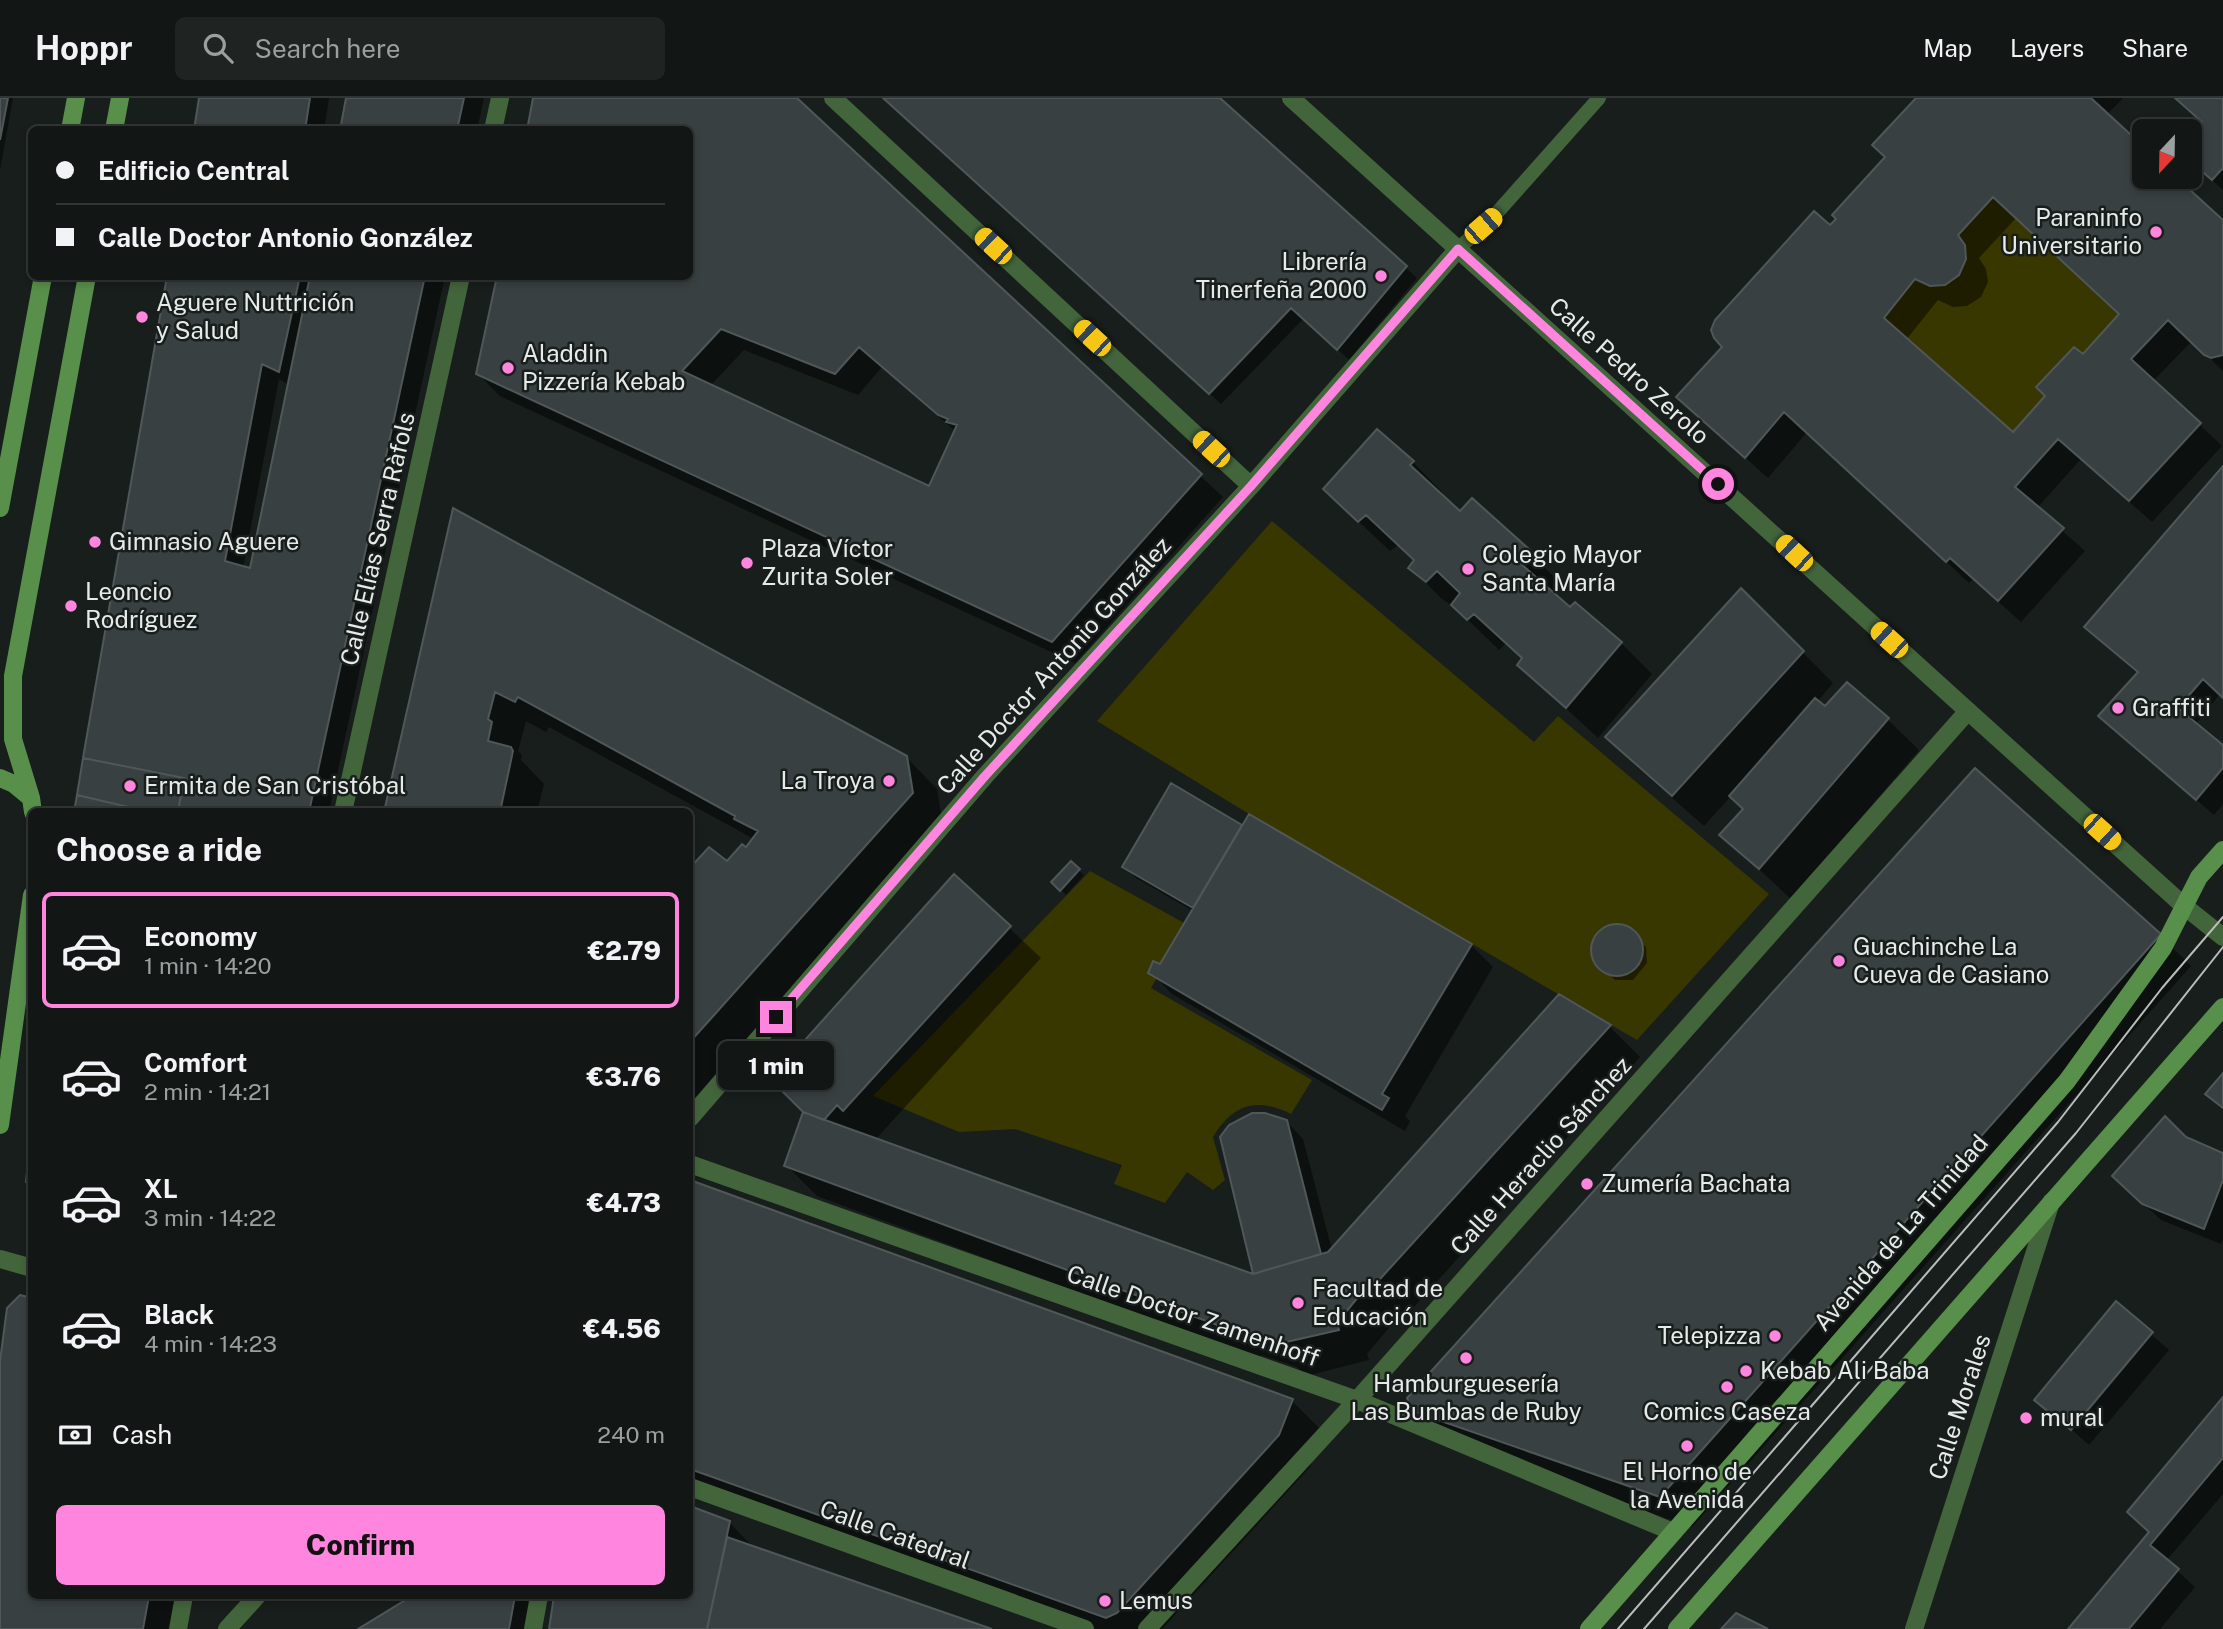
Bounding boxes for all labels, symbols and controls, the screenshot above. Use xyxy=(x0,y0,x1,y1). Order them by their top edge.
search box xyxy=(175,17,665,80)
text: Hoppr xyxy=(35,29,133,67)
icon: search xyxy=(199,29,237,67)
text: Search here xyxy=(255,33,401,64)
text: Map xyxy=(1923,34,1972,62)
text: Layers xyxy=(2010,34,2084,62)
text: Share xyxy=(2122,34,2188,62)
north arrow xyxy=(2132,119,2202,189)
map controls xyxy=(2132,119,2202,189)
text: Edificio Central xyxy=(98,155,290,186)
place label: Paraninfo Universitario xyxy=(2001,203,2142,259)
car xyxy=(1461,204,1506,248)
text: Calle Doctor Antonio González xyxy=(98,222,473,253)
car xyxy=(971,224,1016,268)
marker: Paraninfo Universitario xyxy=(2148,224,2164,240)
place label: Librería Tinerfeña 2000 xyxy=(1196,247,1367,303)
marker: Librería Tinerfeña 2000 xyxy=(1373,268,1389,284)
place label: Aguere Nuttrición y Salud xyxy=(156,288,354,344)
street label: Calle Pedro Zerolo xyxy=(1544,291,1715,449)
marker: Aguere Nuttrición y Salud xyxy=(134,309,150,325)
car xyxy=(1070,316,1115,360)
place label: Aladdin Pizzería Kebab xyxy=(522,339,685,395)
marker: Aladdin Pizzería Kebab xyxy=(500,360,516,376)
street label: Calle Elías Serra Ràfols xyxy=(334,409,420,668)
car xyxy=(1189,427,1234,471)
route start xyxy=(1702,468,1734,500)
place label: Gimnasio Aguere xyxy=(109,527,299,555)
street label: Calle Doctor Antonio González xyxy=(930,531,1176,800)
car xyxy=(1772,531,1817,575)
marker: Gimnasio Aguere xyxy=(87,534,103,550)
place label: Plaza Víctor Zurita Soler xyxy=(761,534,893,590)
place label: Colegio Mayor Santa María xyxy=(1482,540,1642,596)
marker: Plaza Víctor Zurita Soler xyxy=(739,555,755,571)
marker: Colegio Mayor Santa María xyxy=(1460,561,1476,577)
place label: Leoncio Rodríguez xyxy=(85,577,197,633)
marker: Leoncio Rodríguez xyxy=(63,598,79,614)
car xyxy=(1867,618,1912,662)
place label: Graffiti xyxy=(2132,693,2211,721)
marker: Graffiti xyxy=(2110,700,2126,716)
place label: La Troya xyxy=(781,766,875,794)
place label: Ermita de San Cristóbal xyxy=(144,771,406,799)
marker: La Troya xyxy=(881,773,897,789)
marker: Ermita de San Cristóbal xyxy=(122,778,138,794)
car xyxy=(2080,810,2125,854)
text: Choose a ride xyxy=(56,831,262,868)
icon: car xyxy=(60,919,123,982)
text: Economy xyxy=(144,921,257,952)
place label: Guachinche La Cueva de Casiano xyxy=(1853,932,2049,988)
text: €2.79 xyxy=(587,935,661,966)
text: 1 min · 14:20 xyxy=(144,952,272,979)
marker: Guachinche La Cueva de Casiano xyxy=(1831,953,1847,969)
route end xyxy=(760,1001,792,1033)
callout: 1 min xyxy=(718,1042,834,1090)
icon: car xyxy=(60,1045,123,1108)
text: Comfort xyxy=(144,1047,247,1078)
street label: Calle Heraclio Sánchez xyxy=(1444,1051,1636,1260)
text: 1 min xyxy=(748,1052,804,1079)
text: €3.76 xyxy=(587,1061,661,1092)
text: 2 min · 14:21 xyxy=(144,1078,271,1105)
street label: Avenida de La Trinidad xyxy=(1807,1129,1993,1336)
place label: Zumería Bachata xyxy=(1601,1169,1790,1197)
icon: car xyxy=(60,1171,123,1234)
text: XL xyxy=(144,1173,178,1204)
marker: Zumería Bachata xyxy=(1579,1176,1595,1192)
text: €4.73 xyxy=(587,1187,661,1218)
text: 3 min · 14:22 xyxy=(144,1204,276,1231)
street label: Calle Doctor Zamenhoff xyxy=(1063,1259,1323,1371)
place label: Facultad de Educación xyxy=(1312,1274,1443,1330)
marker: Facultad de Educación xyxy=(1290,1295,1306,1311)
icon: car xyxy=(60,1297,123,1360)
text: Black xyxy=(144,1299,214,1330)
text: €4.56 xyxy=(583,1313,661,1344)
place label: Telepizza xyxy=(1658,1321,1761,1349)
marker: Telepizza xyxy=(1767,1328,1783,1344)
text: 4 min · 14:23 xyxy=(144,1330,277,1357)
street label: Calle Morales xyxy=(1922,1330,1996,1483)
marker: Hamburguesería Las Bumbas de Ruby xyxy=(1458,1350,1474,1366)
place label: Kebab Ali Baba xyxy=(1760,1356,1929,1384)
marker: Kebab Ali Baba xyxy=(1738,1363,1754,1379)
place label: Hamburguesería Las Bumbas de Ruby xyxy=(1350,1369,1582,1425)
marker: Comics Caseza xyxy=(1719,1379,1735,1395)
place label: Comics Caseza xyxy=(1643,1397,1811,1425)
place label: mural xyxy=(2040,1403,2104,1431)
marker: mural xyxy=(2018,1410,2034,1426)
icon: cash xyxy=(56,1416,94,1454)
text: Cash xyxy=(112,1419,172,1450)
text: 240 m xyxy=(597,1421,665,1448)
marker: El Horno de la Avenida xyxy=(1679,1438,1695,1454)
place label: El Horno de la Avenida xyxy=(1622,1457,1752,1513)
street label: Calle Catedral xyxy=(816,1494,974,1574)
button: Confirm xyxy=(56,1505,665,1585)
place label: Lemus xyxy=(1119,1586,1193,1614)
marker: Lemus xyxy=(1097,1593,1113,1609)

